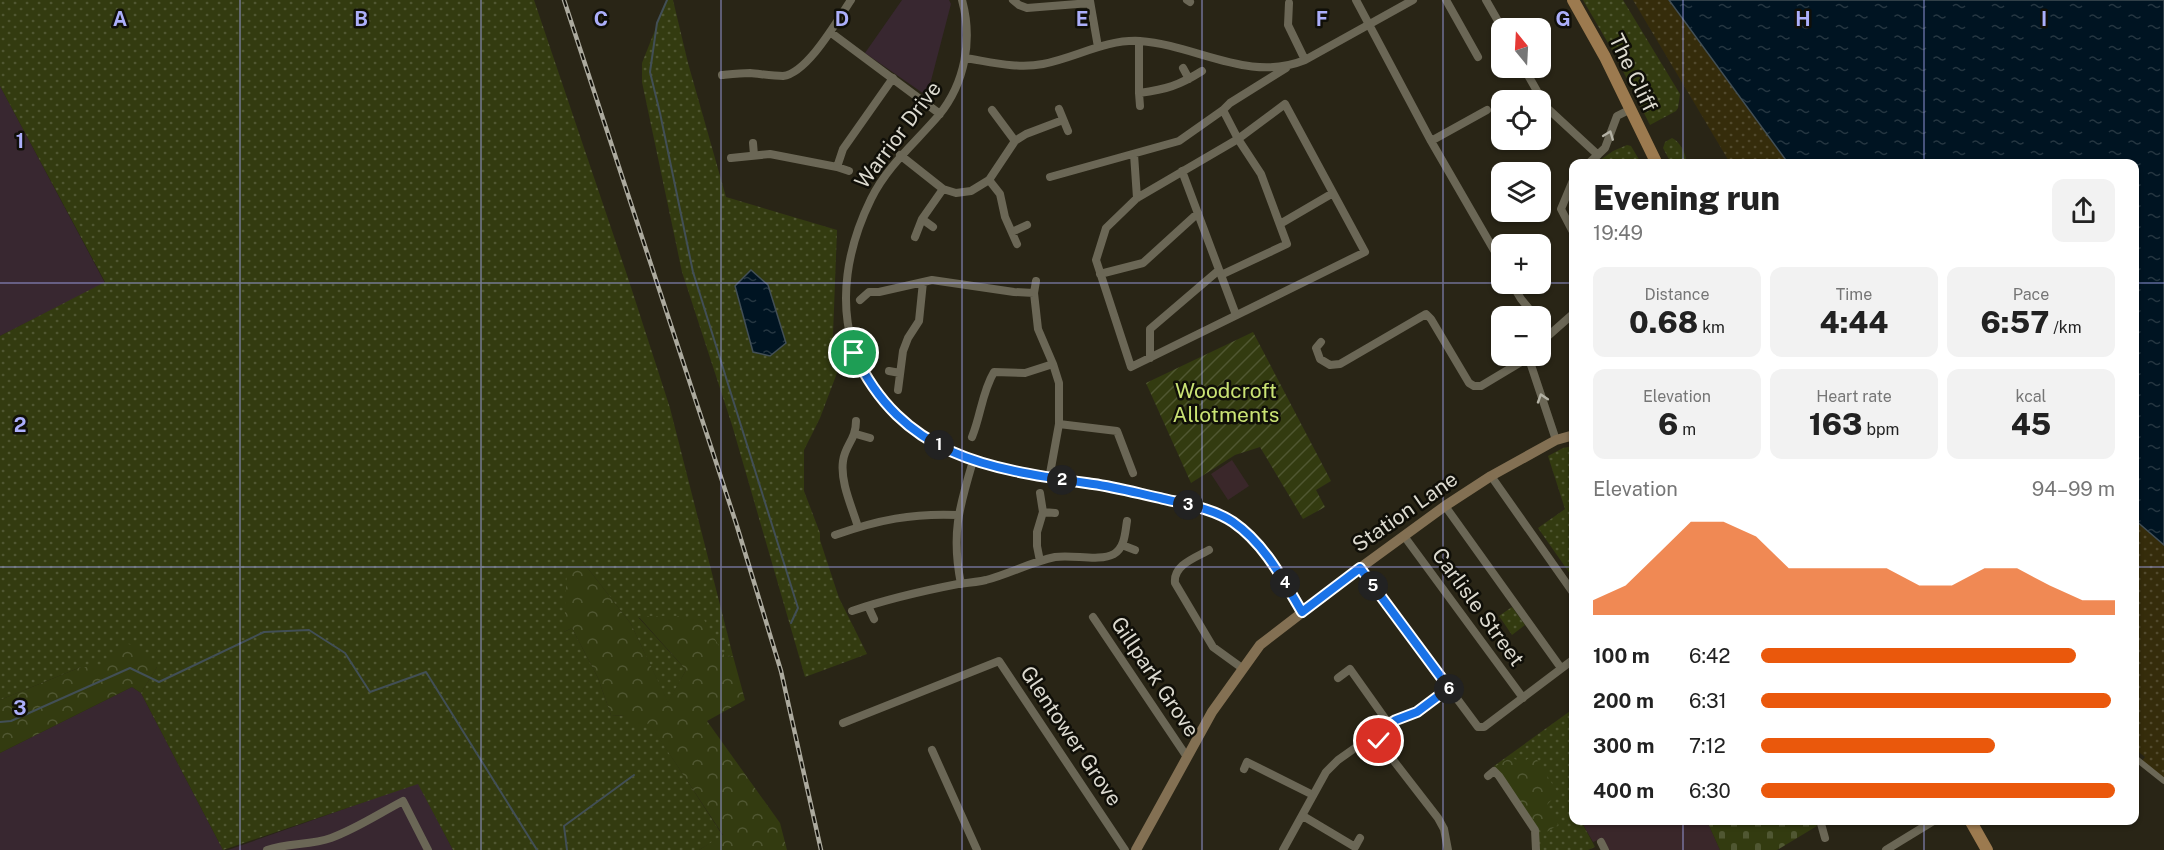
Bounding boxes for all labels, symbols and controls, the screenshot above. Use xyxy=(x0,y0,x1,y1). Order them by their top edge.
text: A xyxy=(113,7,127,31)
text: B xyxy=(354,7,368,31)
text: C xyxy=(594,7,608,31)
text: D xyxy=(835,7,849,31)
text: E xyxy=(1076,7,1088,31)
text: F xyxy=(1316,7,1328,31)
text: G xyxy=(1555,7,1571,31)
text: H xyxy=(1795,7,1811,31)
text: I xyxy=(2041,7,2047,31)
north arrow xyxy=(1491,18,1551,78)
map controls xyxy=(1491,18,1551,366)
street label: The Cliff xyxy=(1604,30,1663,116)
street label: Warrior Drive xyxy=(849,76,946,193)
button: locate xyxy=(1491,90,1551,150)
text: 1 xyxy=(16,129,24,153)
one-way arrow xyxy=(1602,130,1615,141)
button: layers xyxy=(1491,162,1551,222)
text: Evening run xyxy=(1593,179,1780,217)
button: share xyxy=(2052,179,2115,242)
text: 19:49 xyxy=(1593,221,1643,245)
button: + xyxy=(1491,234,1551,294)
text: Distance xyxy=(1645,285,1709,304)
text: Time xyxy=(1836,285,1872,304)
text: Pace xyxy=(2013,285,2049,304)
text: 0.68 xyxy=(1629,304,1698,340)
text: 4:44 xyxy=(1820,304,1888,340)
text: 6:57 xyxy=(1980,304,2049,340)
button: − xyxy=(1491,306,1551,366)
text: km xyxy=(1698,318,1725,337)
text: /km xyxy=(2049,318,2082,337)
pin xyxy=(828,327,879,378)
icon: arrive xyxy=(837,336,870,369)
park label: Woodcroft Allotments xyxy=(1173,378,1279,427)
text: Elevation xyxy=(1643,387,1711,406)
text: Heart rate xyxy=(1816,387,1892,406)
text: kcal xyxy=(2016,387,2046,406)
one-way arrow xyxy=(1537,393,1549,404)
text: 6 xyxy=(1658,406,1678,442)
text: 163 xyxy=(1809,406,1863,442)
text: 45 xyxy=(2011,406,2051,442)
text: 2 xyxy=(14,413,26,437)
text: m xyxy=(1678,420,1696,439)
text: bpm xyxy=(1863,420,1899,439)
pin: 1 xyxy=(924,430,954,460)
text: 1 xyxy=(936,435,942,454)
pin: 2 xyxy=(1047,465,1077,495)
street label: Station Lane xyxy=(1347,466,1462,557)
text: 2 xyxy=(1057,470,1067,489)
text: Elevation xyxy=(1593,477,1678,501)
text: 94–99 m xyxy=(2032,477,2115,501)
pin: 3 xyxy=(1173,490,1203,520)
text: 3 xyxy=(1183,495,1193,514)
street label: Carlisle Street xyxy=(1427,543,1530,671)
pin: 4 xyxy=(1270,568,1300,598)
pin: 5 xyxy=(1358,571,1388,601)
text: 4 xyxy=(1280,573,1290,592)
text: 5 xyxy=(1368,576,1378,595)
street label: Gillpark Grove xyxy=(1106,612,1205,742)
text: 100 m xyxy=(1593,644,1650,668)
text: 6:42 xyxy=(1689,644,1730,668)
street label: Glentower Grove xyxy=(1015,661,1127,810)
pin: 6 xyxy=(1434,674,1464,704)
text: 6 xyxy=(1444,679,1454,698)
text: 200 m xyxy=(1593,689,1654,713)
text: 6:31 xyxy=(1689,689,1727,713)
text: 3 xyxy=(13,696,27,720)
pin xyxy=(1353,715,1404,766)
icon: check xyxy=(1362,724,1395,757)
text: 300 m xyxy=(1593,734,1654,758)
text: 7:12 xyxy=(1689,734,1726,758)
text: 400 m xyxy=(1593,779,1654,803)
text: 6:30 xyxy=(1689,779,1731,803)

